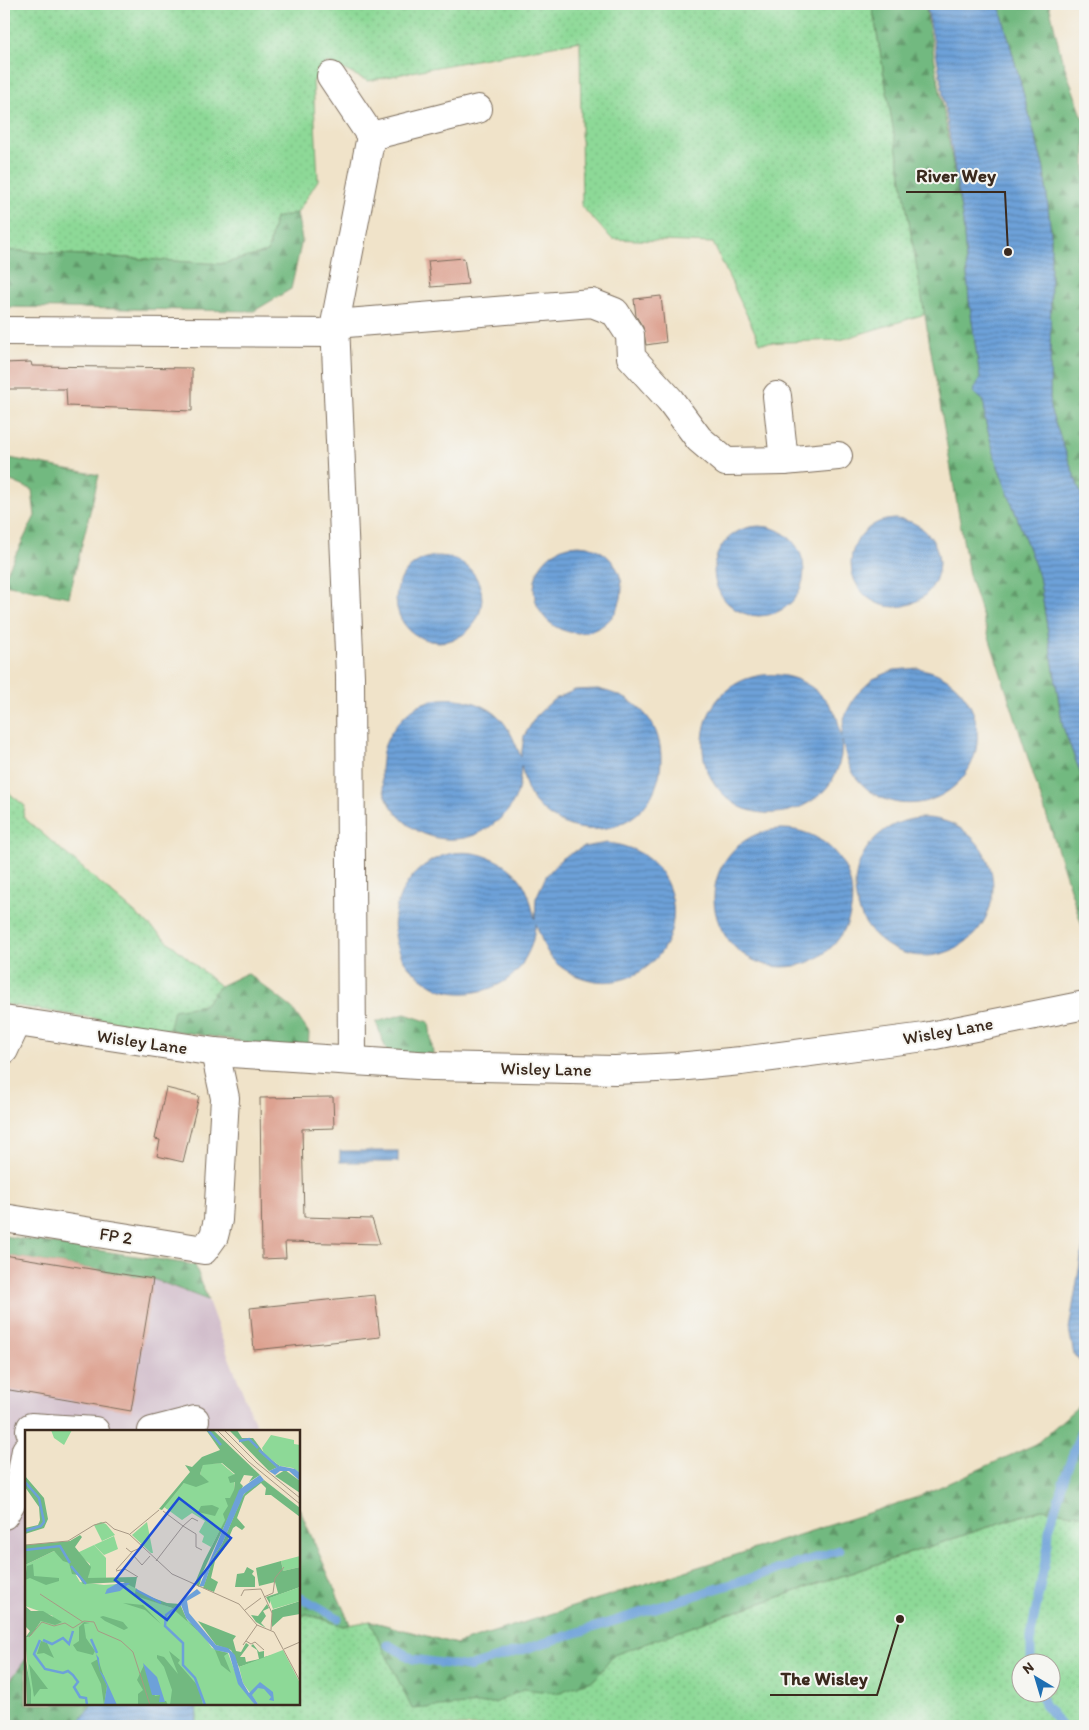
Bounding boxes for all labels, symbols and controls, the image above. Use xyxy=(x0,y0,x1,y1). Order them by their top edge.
callout: River Wey xyxy=(906,158,1005,192)
text: River Wey xyxy=(916,164,997,187)
street label: Wisley Lane xyxy=(901,1012,995,1050)
street label: Wisley Lane xyxy=(95,1025,189,1059)
street label: Wisley Lane xyxy=(500,1057,592,1081)
street label: FP 2 xyxy=(98,1223,135,1250)
inset map xyxy=(25,1430,300,1705)
north arrow xyxy=(1012,1652,1062,1702)
text: N xyxy=(1019,1659,1037,1678)
callout: The Wisley xyxy=(770,1661,877,1695)
text: The Wisley xyxy=(779,1667,868,1690)

